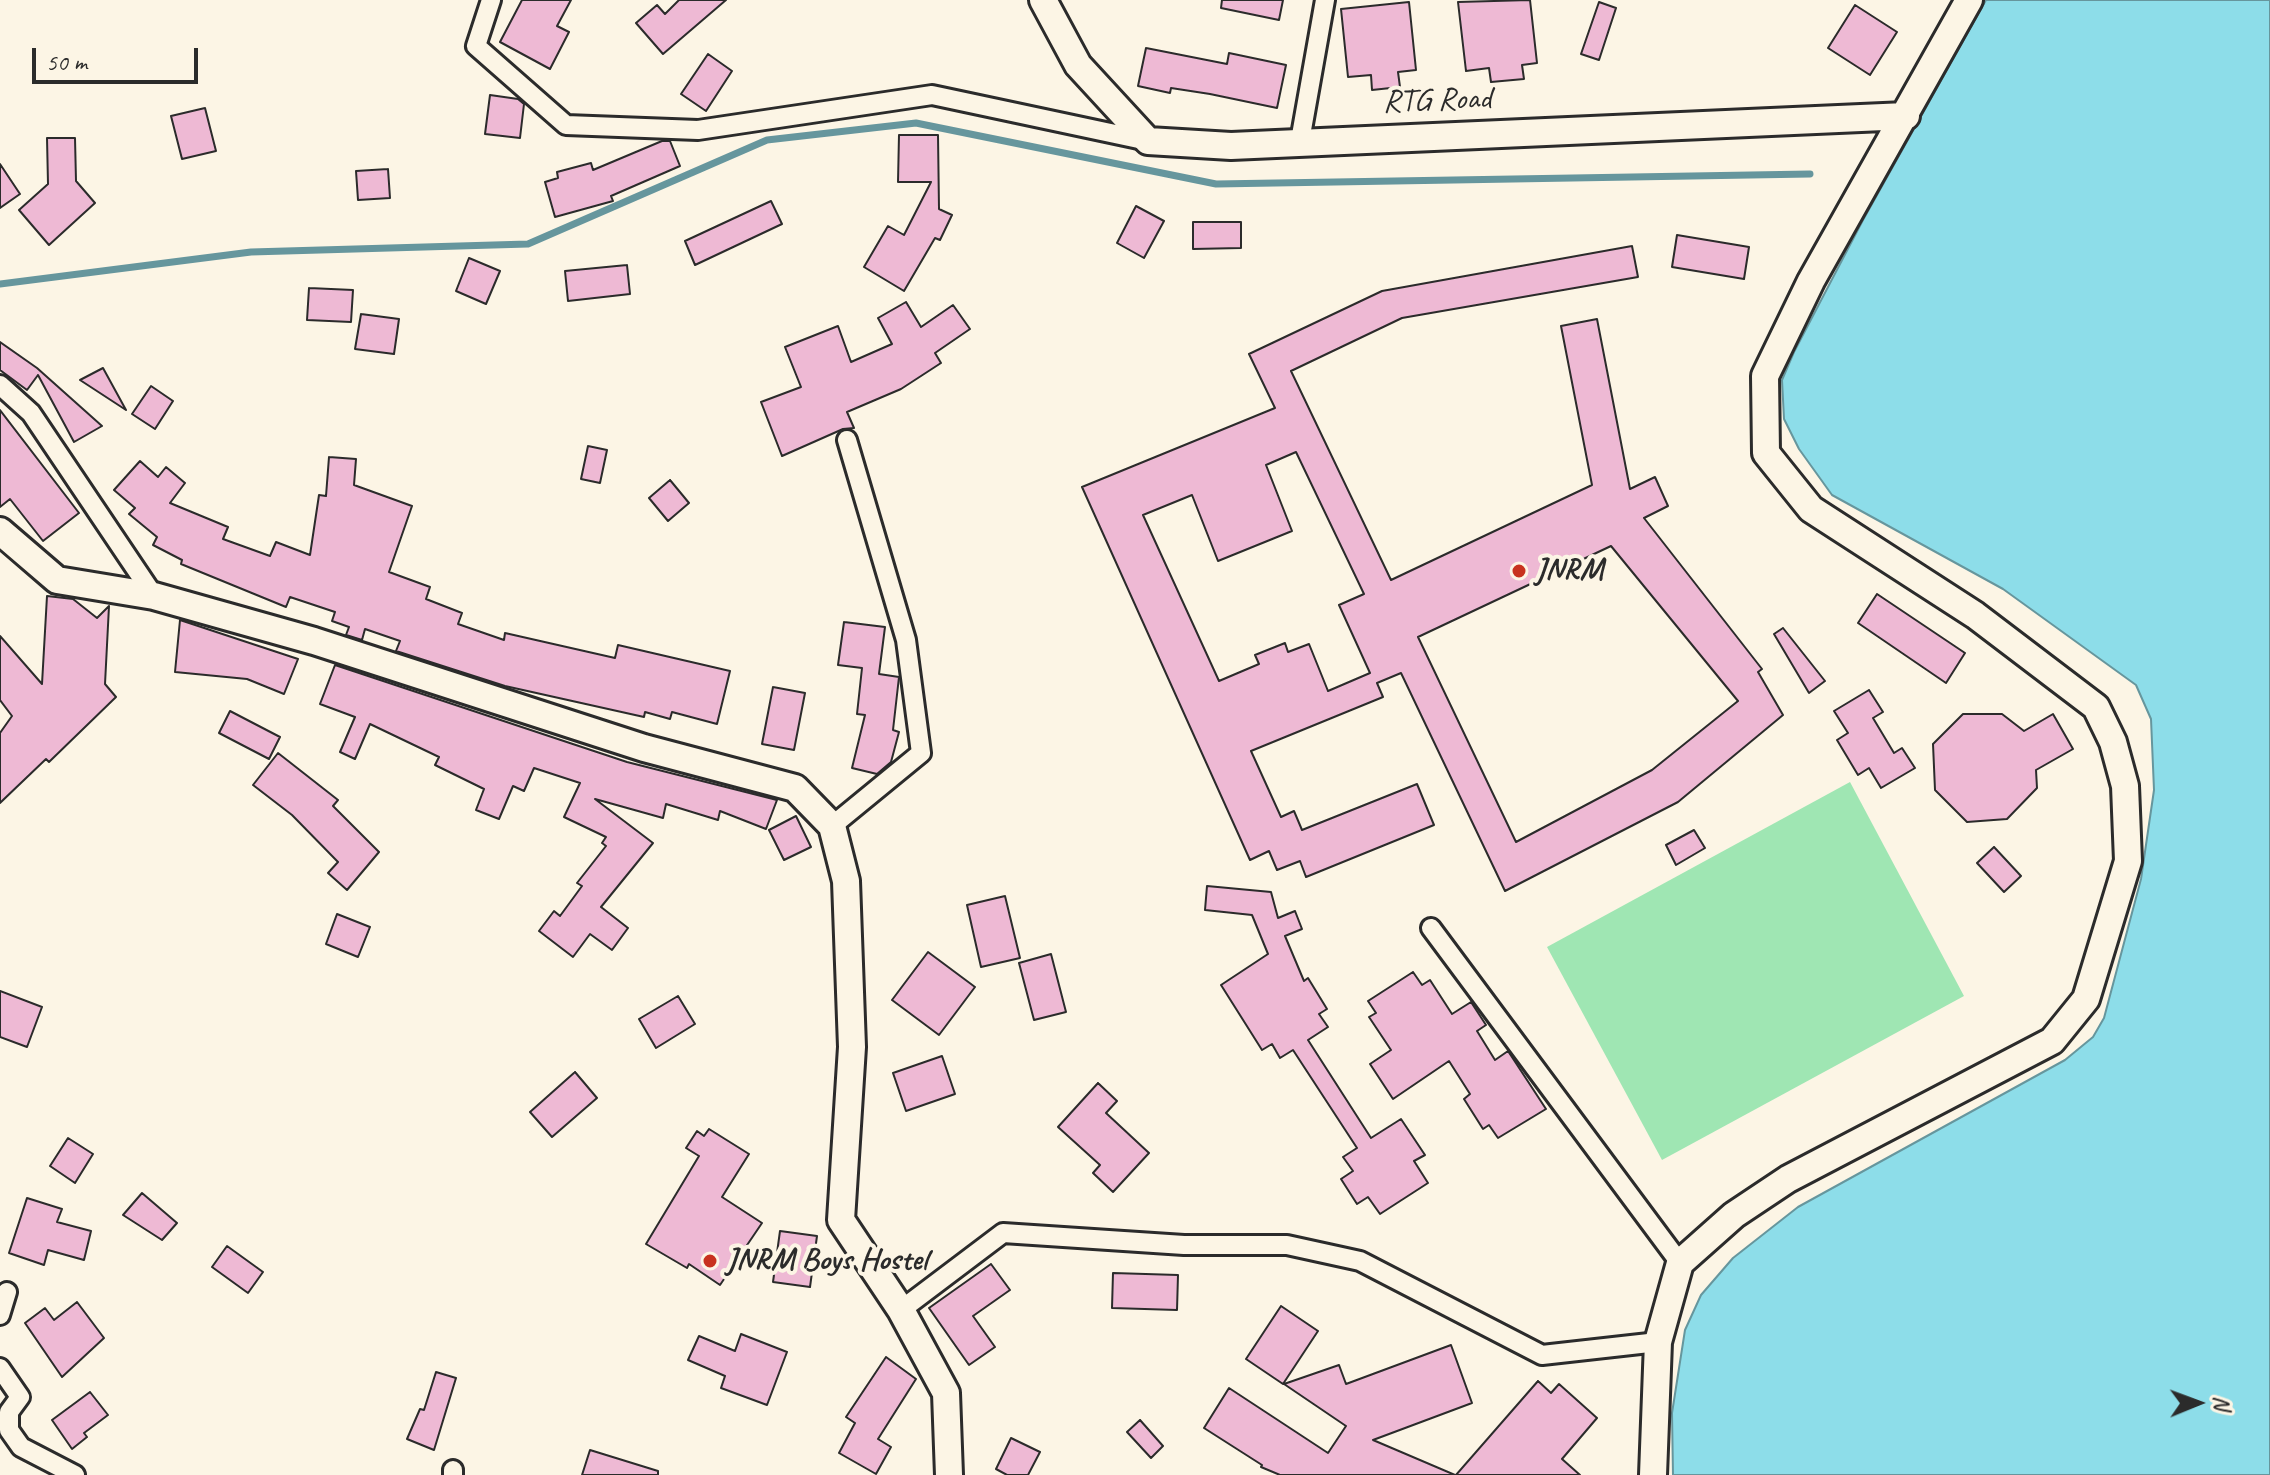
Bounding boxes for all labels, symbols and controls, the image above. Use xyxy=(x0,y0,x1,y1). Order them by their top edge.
scale bar xyxy=(36,32,202,82)
text: 50 m xyxy=(46,47,87,77)
street label: RTG Road xyxy=(1382,80,1492,122)
place label: JNRM xyxy=(1535,552,1603,590)
marker: JNRM xyxy=(1510,562,1528,580)
place label: JNRM Boys Hostel xyxy=(726,1242,927,1280)
marker: JNRM Boys Hostel xyxy=(701,1252,719,1270)
north arrow xyxy=(2158,1363,2238,1443)
text: N xyxy=(2208,1396,2236,1410)

